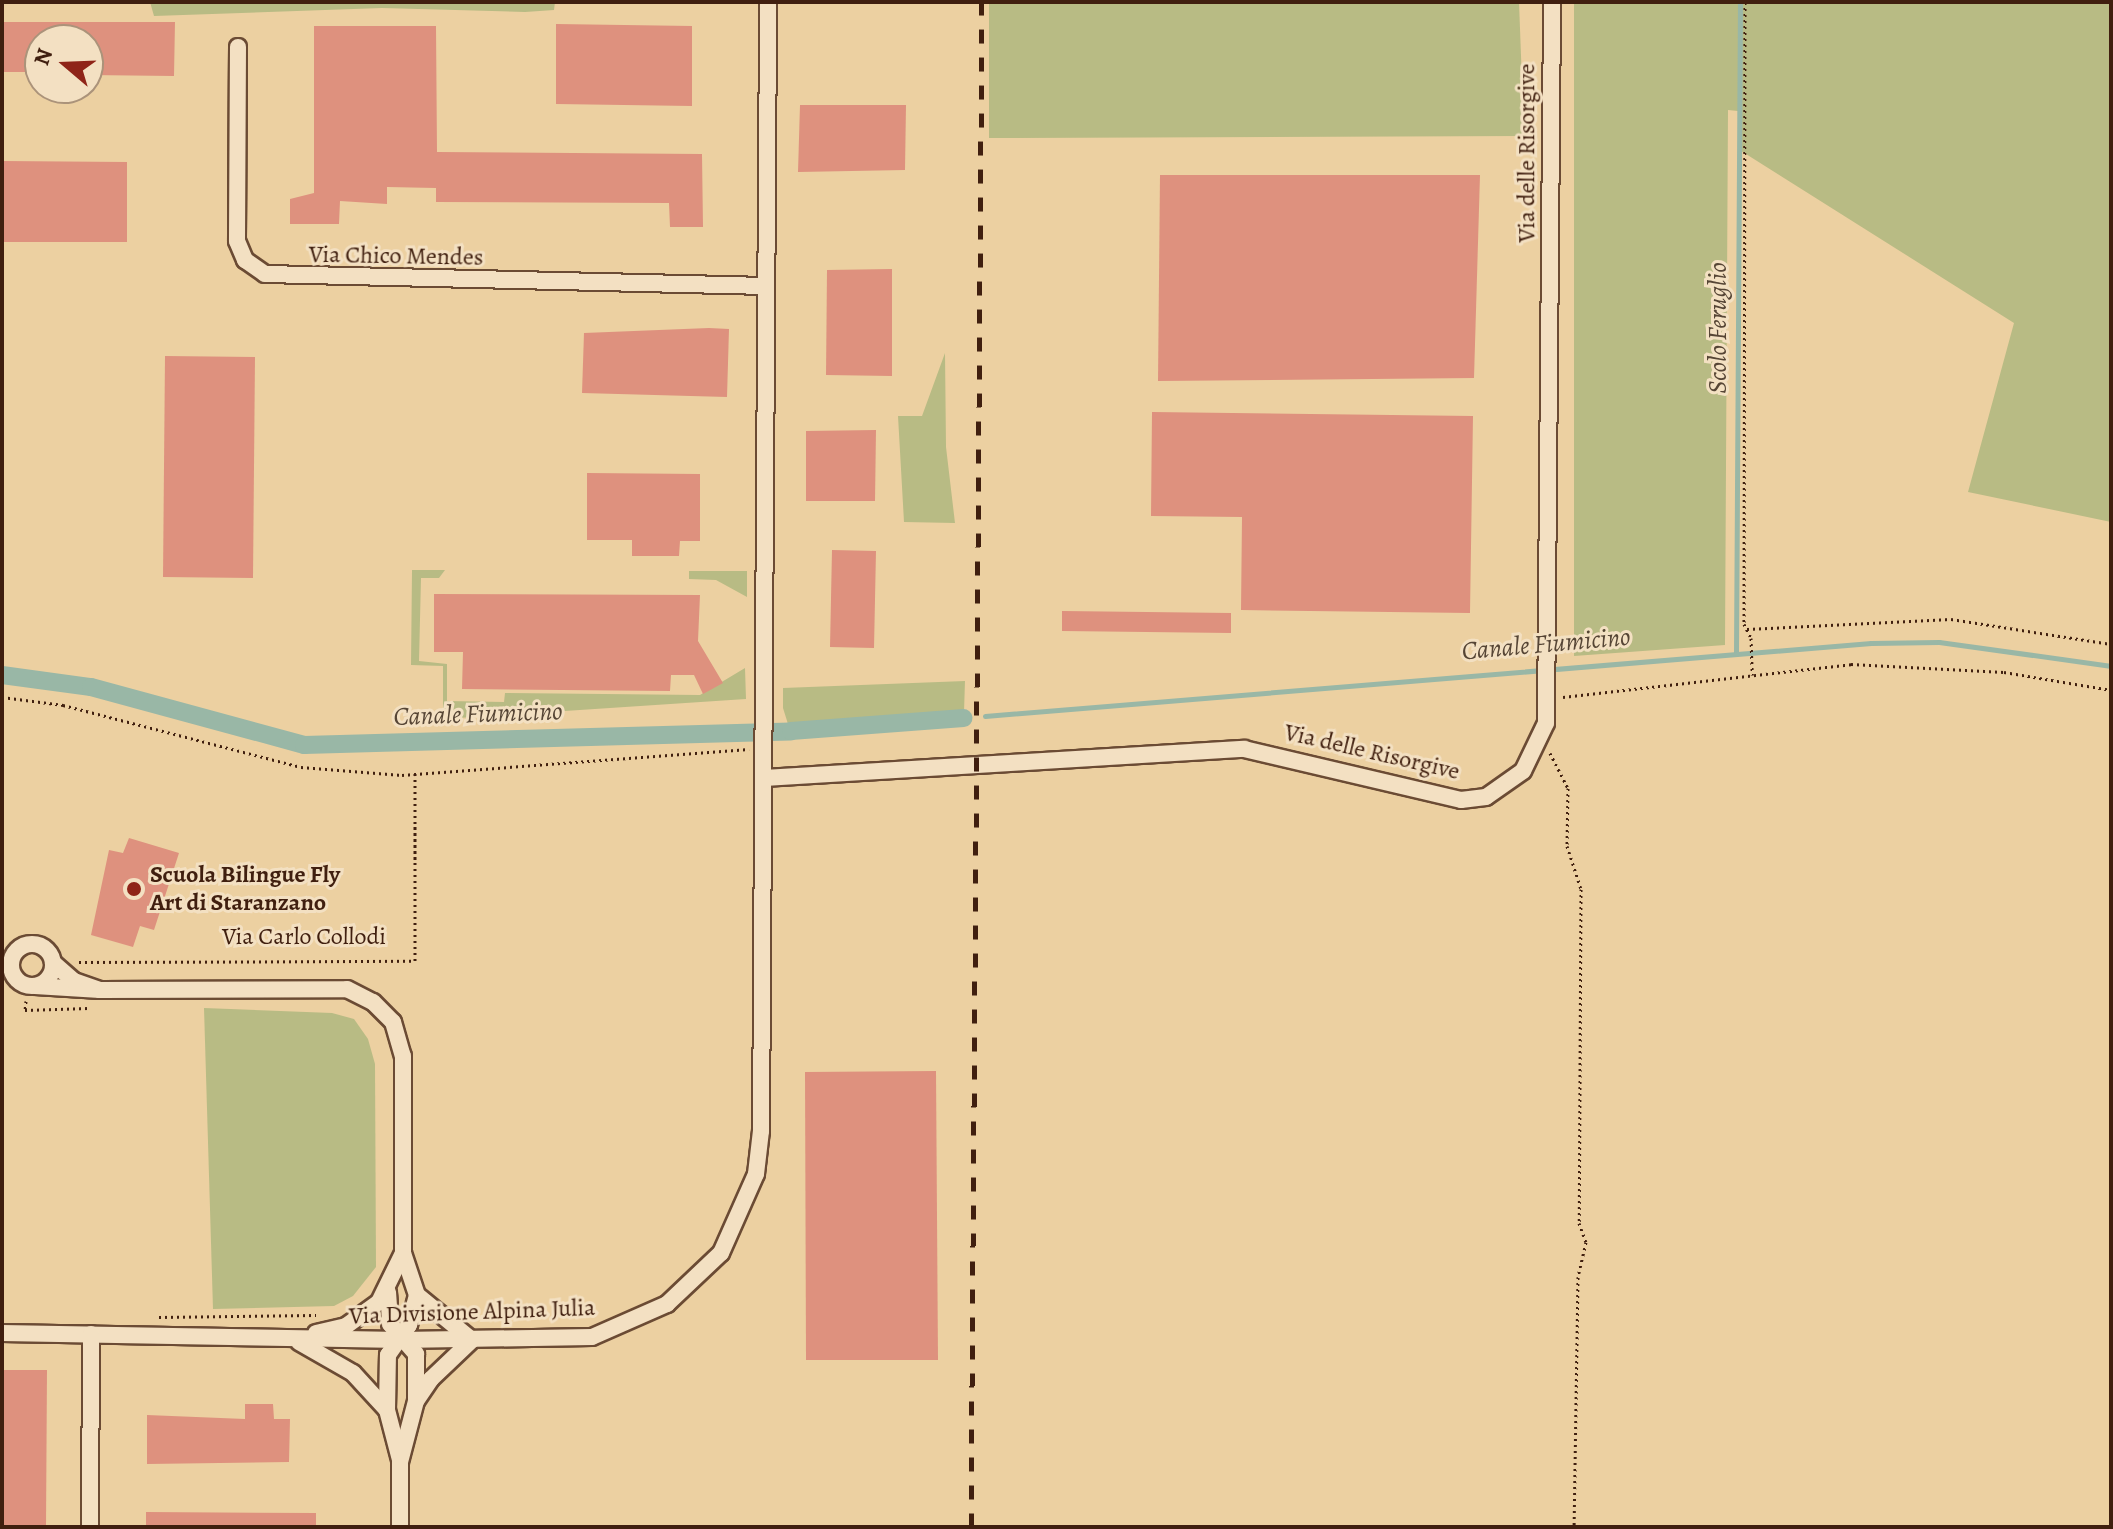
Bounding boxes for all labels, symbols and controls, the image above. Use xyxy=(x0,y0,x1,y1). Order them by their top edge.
north arrow xyxy=(24,24,104,104)
text: N xyxy=(26,44,60,69)
street label: Via delle Risorgive xyxy=(1513,63,1541,243)
street label: Via Chico Mendes xyxy=(308,240,484,272)
water label: Scolo Feruglio xyxy=(1702,262,1734,394)
water label: Canale Fiumicino xyxy=(1460,621,1632,667)
water label: Canale Fiumicino xyxy=(393,695,563,733)
street label: Via delle Risorgive xyxy=(1282,718,1462,786)
place label: Scuola Bilingue Fly Art di Staranzano xyxy=(150,861,340,917)
marker: Scuola Bilingue Fly Art di Staranzano xyxy=(125,880,143,898)
street label: Via Carlo Collodi xyxy=(222,923,386,951)
street label: Via Divisione Alpina Julia xyxy=(348,1293,596,1331)

